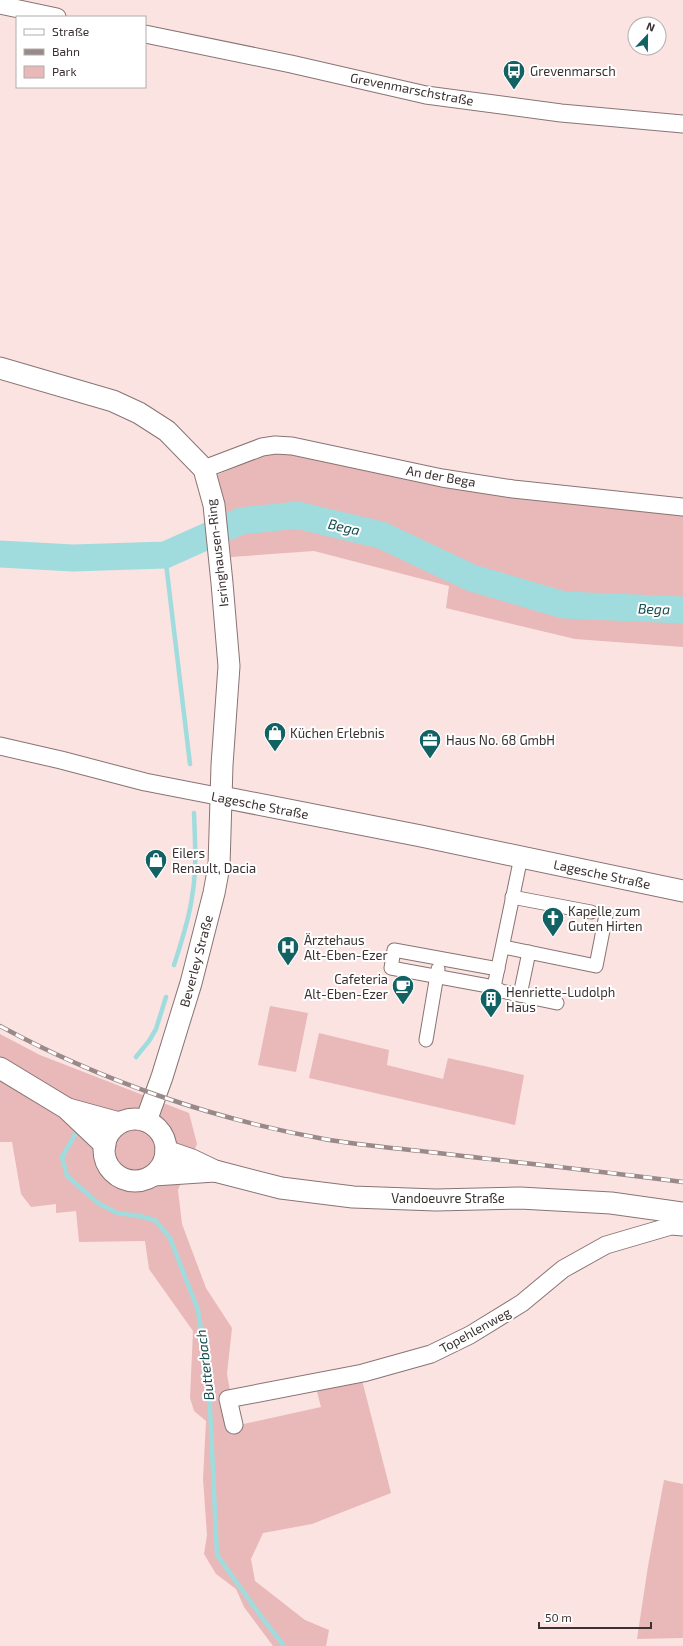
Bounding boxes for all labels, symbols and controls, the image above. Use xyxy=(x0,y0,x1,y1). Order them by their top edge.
legend xyxy=(16,16,146,88)
north arrow xyxy=(627,16,667,56)
text: N xyxy=(645,19,657,34)
text: Straße xyxy=(52,24,89,38)
text: Bahn xyxy=(52,44,80,58)
bus stop icon: Grevenmarsch xyxy=(501,58,527,91)
place label: Grevenmarsch xyxy=(530,63,616,79)
text: Park xyxy=(52,64,77,78)
street label: Grevenmarschstraße xyxy=(349,69,475,109)
street label: An der Bega xyxy=(405,462,477,490)
street label: Isringhausen-Ring xyxy=(202,498,232,608)
water label: Bega xyxy=(326,515,362,538)
water label: Bega xyxy=(638,599,670,618)
shop icon: Küchen Erlebnis xyxy=(262,720,288,753)
place label: Küchen Erlebnis xyxy=(290,725,385,741)
office icon: Haus No. 68 GmbH xyxy=(417,727,443,760)
place label: Haus No. 68 GmbH xyxy=(446,732,555,748)
street label: Lagesche Straße xyxy=(210,788,310,822)
place label: Eilers Renault, Dacia xyxy=(172,845,256,876)
shop icon: Eilers Renault, Dacia xyxy=(143,847,169,880)
street label: Lagesche Straße xyxy=(552,856,652,892)
place label: Kapelle zum Guten Hirten xyxy=(568,903,643,934)
church icon: Kapelle zum Guten Hirten xyxy=(540,905,566,938)
street label: Beverley Straße xyxy=(176,913,216,1009)
place label: Ärztehaus Alt-Eben-Ezer xyxy=(304,932,388,963)
hospital icon: Ärztehaus Alt-Eben-Ezer xyxy=(275,934,301,967)
place label: Cafeteria Alt-Eben-Ezer xyxy=(304,971,388,1002)
cafe icon: Cafeteria Alt-Eben-Ezer xyxy=(390,973,416,1006)
place label: Henriette-Ludolph Haus xyxy=(506,984,615,1015)
building icon: Henriette-Ludolph Haus xyxy=(478,986,504,1019)
street label: Vandoeuvre Straße xyxy=(391,1190,505,1206)
street label: Topehlenweg xyxy=(437,1304,513,1356)
water label: Butterbach xyxy=(192,1329,217,1401)
scale bar xyxy=(539,1604,651,1630)
text: 50 m xyxy=(545,1610,572,1624)

